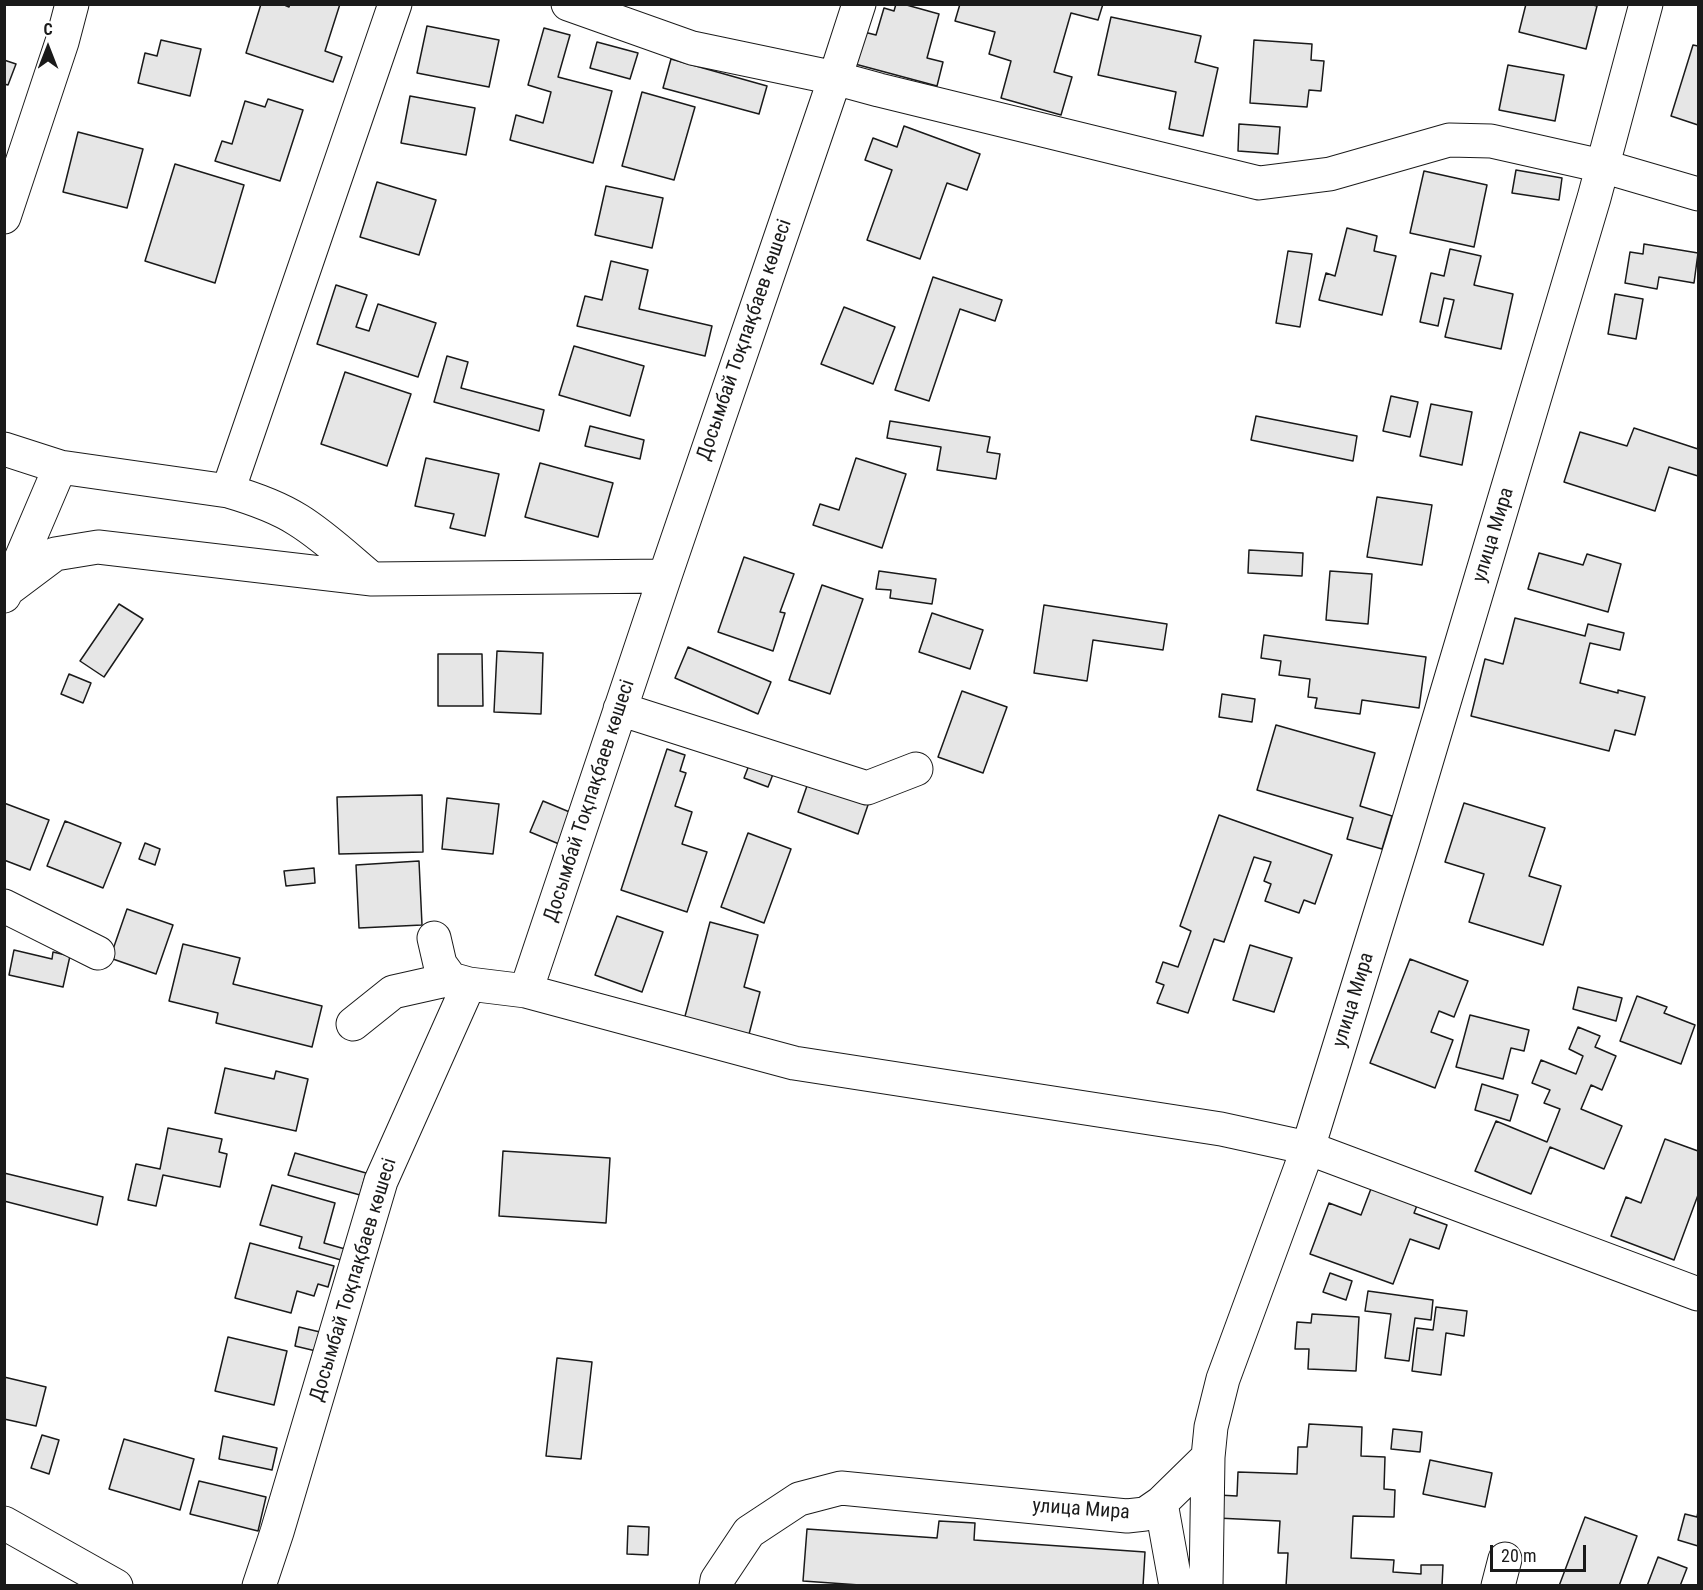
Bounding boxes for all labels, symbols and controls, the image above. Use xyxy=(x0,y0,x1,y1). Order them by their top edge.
north arrow xyxy=(18,18,78,78)
text: С xyxy=(43,20,53,39)
street label: Досымбай Тоқпақбаев көшесі xyxy=(692,216,798,464)
street label: улица Мира xyxy=(1468,485,1520,585)
street label: Досымбай Тоқпақбаев көшесі xyxy=(539,677,641,925)
street label: улица Мира xyxy=(1328,950,1380,1050)
street label: Досымбай Тоқпақбаев көшесі xyxy=(305,1155,403,1405)
street label: улица Мира xyxy=(1031,1495,1131,1525)
scale bar xyxy=(1493,1533,1589,1571)
text: 20 m xyxy=(1501,1545,1536,1566)

